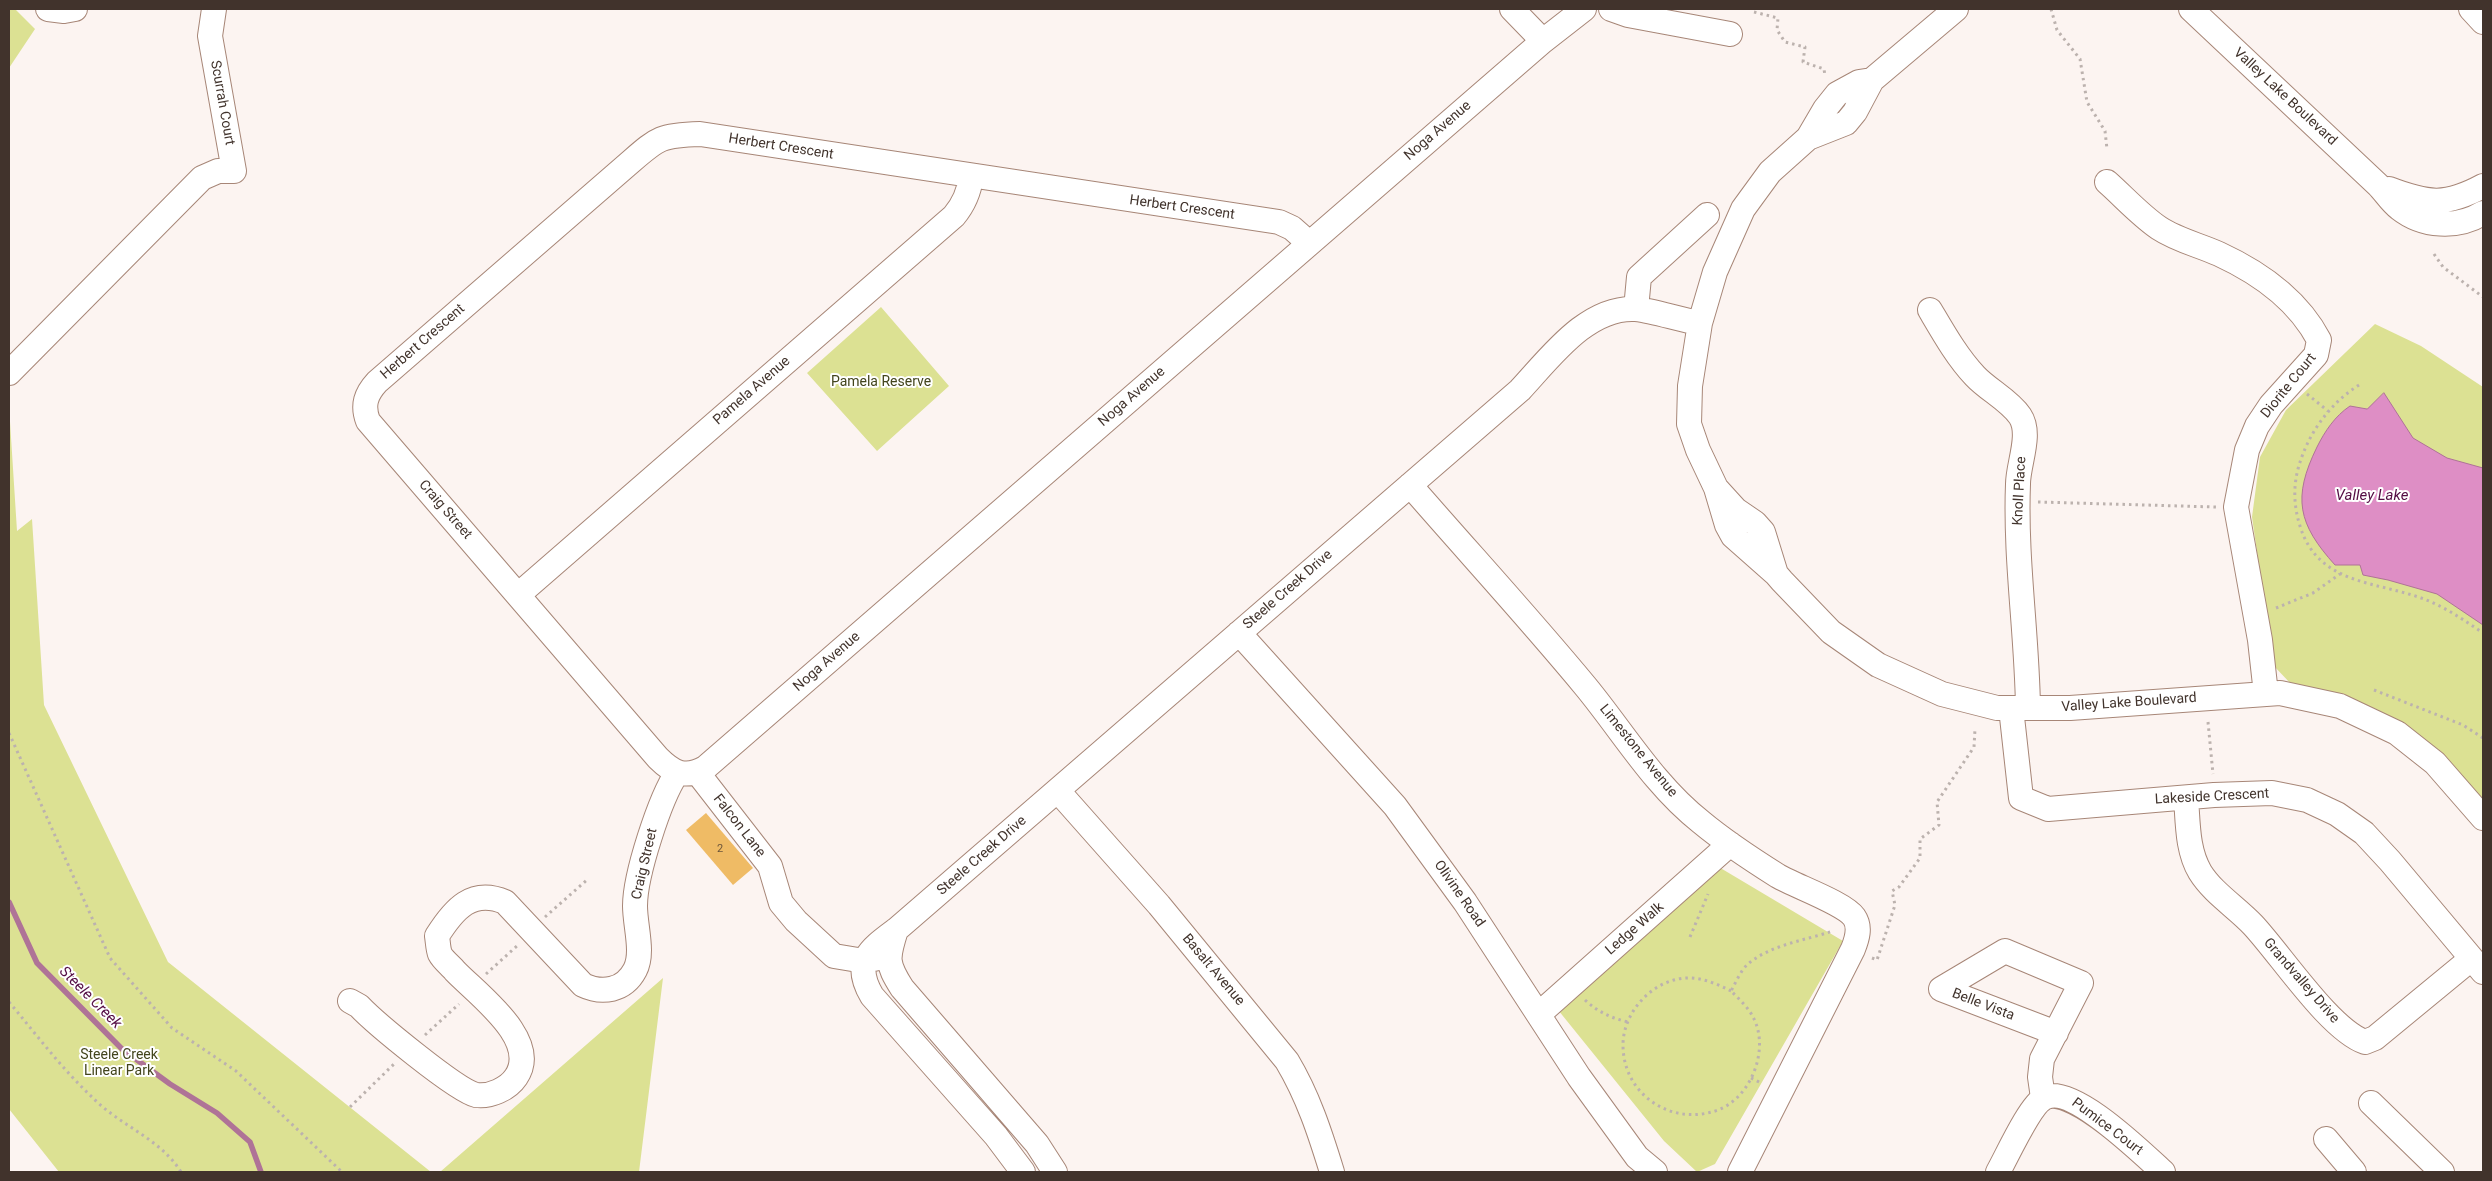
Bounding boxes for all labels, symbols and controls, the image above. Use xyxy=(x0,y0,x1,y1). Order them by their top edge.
street label: Valley Lake Boulevard xyxy=(2230,45,2340,149)
street label: Scurrah Court xyxy=(206,59,238,147)
street label: Noga Avenue xyxy=(1401,98,1475,164)
street label: Herbert Crescent xyxy=(727,130,835,164)
street label: Herbert Crescent xyxy=(1128,192,1236,224)
street label: Herbert Crescent xyxy=(377,301,469,383)
street label: Diorite Court xyxy=(2258,350,2320,422)
street label: Pamela Avenue xyxy=(710,353,794,429)
street label: Noga Avenue xyxy=(1095,364,1169,430)
park label: Pamela Reserve xyxy=(831,374,931,390)
street label: Knoll Place xyxy=(2010,456,2030,526)
street label: Craig Street xyxy=(415,477,475,543)
water label: Valley Lake xyxy=(2336,487,2408,505)
street label: Steele Creek Drive xyxy=(1240,547,1336,633)
street label: Noga Avenue xyxy=(790,629,864,695)
street label: Valley Lake Boulevard xyxy=(2061,690,2197,716)
street label: Limestone Avenue xyxy=(1595,701,1681,801)
street label: Lakeside Crescent xyxy=(2154,786,2270,808)
street label: Falcon Lane xyxy=(709,791,769,861)
street label: Steele Creek Drive xyxy=(934,813,1030,899)
street label: Craig Street xyxy=(629,827,661,901)
house number: 2 xyxy=(717,842,723,856)
street label: Olivine Road xyxy=(1430,857,1488,931)
street label: Ledge Walk xyxy=(1602,899,1668,959)
street label: Basalt Avenue xyxy=(1178,931,1248,1009)
street label: Grandvalley Drive xyxy=(2259,935,2343,1027)
water label: Steele Creek xyxy=(55,963,125,1033)
street label: Belle Vista xyxy=(1949,985,2017,1025)
park label: Steele Creek Linear Park xyxy=(80,1047,158,1080)
street label: Pumice Court xyxy=(2068,1095,2146,1159)

